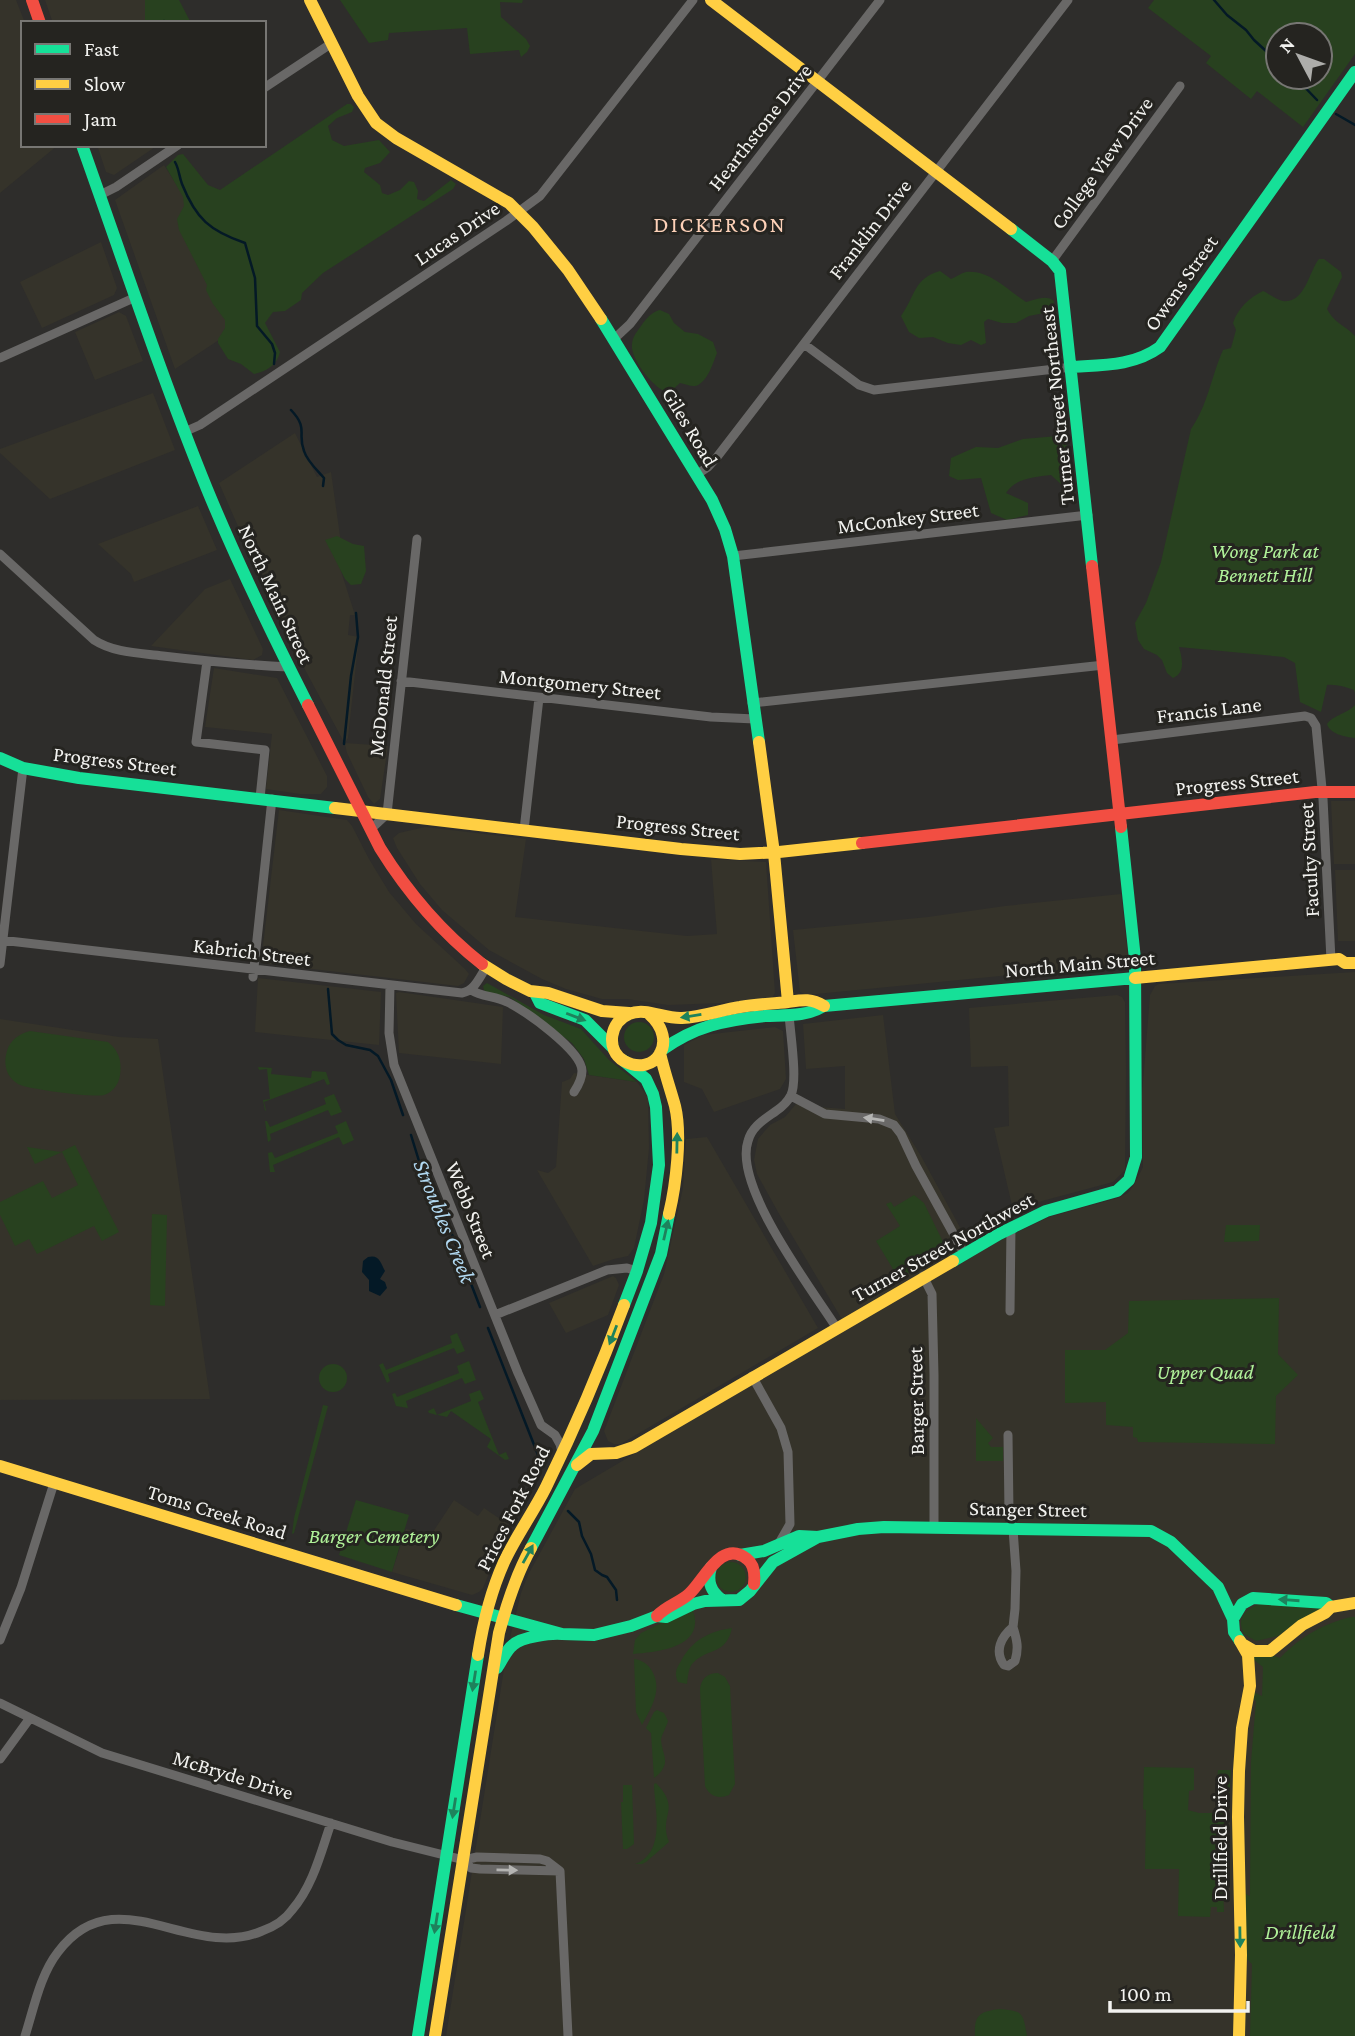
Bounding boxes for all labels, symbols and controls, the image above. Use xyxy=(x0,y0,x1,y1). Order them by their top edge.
legend xyxy=(21,21,266,147)
north arrow xyxy=(1264,21,1334,91)
text: N xyxy=(1274,33,1299,57)
text: Fast xyxy=(84,37,120,61)
street label: Hearthstone Drive xyxy=(703,59,817,195)
text: Slow xyxy=(84,72,126,96)
street label: College View Drive xyxy=(1046,92,1158,234)
text: Jam xyxy=(82,107,117,131)
street label: Franklin Drive xyxy=(824,174,916,284)
street label: Lucas Drive xyxy=(410,196,504,270)
district label: DICKERSON xyxy=(653,211,787,237)
street label: Owens Street xyxy=(1139,230,1223,335)
street label: Turner Street Northeast xyxy=(1035,305,1079,506)
street label: Giles Road xyxy=(657,383,723,471)
street label: McConkey Street xyxy=(836,497,981,539)
street label: North Main Street xyxy=(233,521,319,668)
park label: Wong Park at Bennett Hill xyxy=(1211,539,1320,587)
street label: McDonald Street xyxy=(364,613,402,758)
street label: Montgomery Street xyxy=(498,664,663,705)
street label: Francis Lane xyxy=(1155,692,1263,728)
street label: Progress Street xyxy=(52,742,179,781)
street label: Progress Street xyxy=(1174,763,1301,800)
street label: Faculty Street xyxy=(1294,801,1324,918)
street label: Progress Street xyxy=(615,809,742,846)
street label: Kabrich Street xyxy=(192,933,313,971)
street label: North Main Street xyxy=(1004,945,1157,983)
one-way arrow xyxy=(680,1011,702,1022)
one-way arrow xyxy=(566,1012,587,1023)
one-way arrow xyxy=(863,1113,885,1124)
one-way arrow xyxy=(672,1131,683,1153)
water label: Stroubles Creek xyxy=(408,1155,482,1287)
street label: Webb Street xyxy=(441,1158,502,1263)
street label: Turner Street Northwest xyxy=(848,1186,1039,1307)
one-way arrow xyxy=(661,1219,672,1241)
one-way arrow xyxy=(607,1325,618,1346)
street label: Barger Street xyxy=(903,1346,929,1455)
park label: Upper Quad xyxy=(1156,1360,1255,1384)
street label: Prices Fork Road xyxy=(471,1441,555,1575)
street label: Toms Creek Road xyxy=(144,1479,290,1545)
street label: Stanger Street xyxy=(969,1496,1088,1522)
park label: Barger Cemetery xyxy=(308,1524,440,1548)
one-way arrow xyxy=(522,1545,534,1564)
one-way arrow xyxy=(1278,1594,1300,1605)
one-way arrow xyxy=(469,1670,480,1692)
street label: McBryde Drive xyxy=(170,1745,296,1805)
street label: Drillfield Drive xyxy=(1208,1776,1232,1900)
one-way arrow xyxy=(448,1797,459,1819)
one-way arrow xyxy=(497,1864,519,1875)
one-way arrow xyxy=(430,1912,441,1934)
park label: Drillfield xyxy=(1265,1920,1336,1944)
one-way arrow xyxy=(1235,1926,1246,1948)
scale bar xyxy=(1110,1969,1248,2013)
text: 100 m xyxy=(1120,1982,1172,2006)

